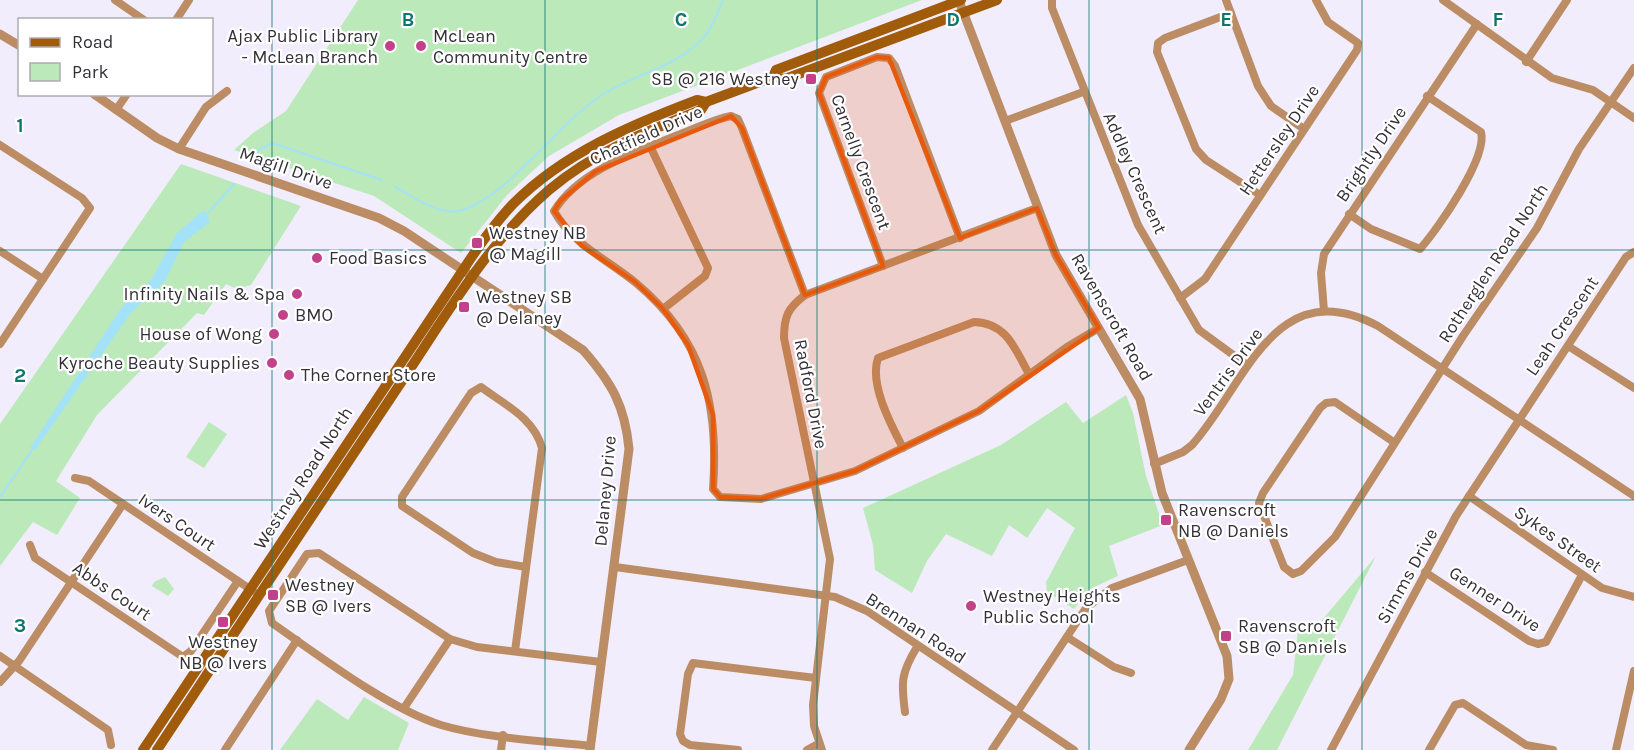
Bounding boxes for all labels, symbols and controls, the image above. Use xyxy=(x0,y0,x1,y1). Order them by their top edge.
text: B xyxy=(402,8,414,31)
text: C xyxy=(675,8,687,31)
text: D xyxy=(946,8,960,31)
text: E xyxy=(1220,8,1232,31)
text: F xyxy=(1493,8,1504,31)
legend xyxy=(18,18,213,96)
place label: Ajax Public Library - McLean Branch xyxy=(227,25,379,68)
place label: McLean Community Centre xyxy=(433,25,588,68)
text: Road xyxy=(72,31,113,53)
marker: Ajax Public Library - McLean Branch xyxy=(383,39,397,53)
marker: McLean Community Centre xyxy=(414,39,428,53)
text: Park xyxy=(72,61,109,83)
place label: SB @ 216 Westney xyxy=(651,68,800,90)
marker: SB @ 216 Westney xyxy=(804,72,818,86)
street label: Hettersley Drive xyxy=(1234,80,1324,200)
street label: Carnelly Crescent xyxy=(826,91,896,233)
street label: Chatfield Drive xyxy=(586,100,706,170)
street label: Brightly Drive xyxy=(1331,102,1411,206)
street label: Addley Crescent xyxy=(1098,109,1172,238)
text: 1 xyxy=(16,114,24,137)
street label: Magill Drive xyxy=(237,142,335,194)
street label: Rotherglen Road North xyxy=(1433,179,1553,347)
place label: Westney NB @ Magill xyxy=(489,222,586,265)
marker: Westney NB @ Magill xyxy=(470,236,484,250)
place label: Food Basics xyxy=(329,247,427,269)
street label: Ravenscroft Road xyxy=(1067,249,1157,385)
marker: Food Basics xyxy=(310,251,324,265)
street label: Leah Crescent xyxy=(1521,272,1603,380)
place label: Infinity Nails & Spa xyxy=(124,283,285,305)
place label: Westney SB @ Delaney xyxy=(476,286,572,329)
marker: Infinity Nails & Spa xyxy=(290,287,304,301)
marker: Westney SB @ Delaney xyxy=(457,300,471,314)
place label: BMO xyxy=(295,304,333,326)
marker: BMO xyxy=(276,308,290,322)
place label: House of Wong xyxy=(140,323,262,345)
street label: Ventris Drive xyxy=(1189,323,1267,421)
marker: House of Wong xyxy=(267,327,281,341)
street label: Radford Drive xyxy=(790,337,832,451)
place label: Kyroche Beauty Supplies xyxy=(58,352,260,374)
marker: Kyroche Beauty Supplies xyxy=(265,356,279,370)
text: 2 xyxy=(14,364,26,387)
place label: The Corner Store xyxy=(301,364,436,386)
marker: The Corner Store xyxy=(282,368,296,382)
street label: Westney Road North xyxy=(249,403,357,553)
street label: Delaney Drive xyxy=(589,435,621,547)
street label: Ivers Court xyxy=(134,488,220,556)
place label: Ravenscroft NB @ Daniels xyxy=(1178,499,1289,542)
street label: Sykes Street xyxy=(1510,501,1606,577)
marker: Ravenscroft NB @ Daniels xyxy=(1159,513,1173,527)
street label: Simms Drive xyxy=(1372,524,1442,628)
street label: Abbs Court xyxy=(68,557,156,626)
street label: Genner Drive xyxy=(1445,561,1545,637)
place label: Westney SB @ Ivers xyxy=(285,574,372,617)
place label: Westney Heights Public School xyxy=(983,585,1121,628)
street label: Brennan Road xyxy=(862,587,970,669)
marker: Westney SB @ Ivers xyxy=(266,588,280,602)
marker: Westney Heights Public School xyxy=(964,599,978,613)
text: 3 xyxy=(14,614,26,637)
marker: Westney NB @ Ivers xyxy=(216,615,230,629)
place label: Ravenscroft SB @ Daniels xyxy=(1238,615,1347,658)
marker: Ravenscroft SB @ Daniels xyxy=(1219,629,1233,643)
place label: Westney NB @ Ivers xyxy=(179,631,267,674)

